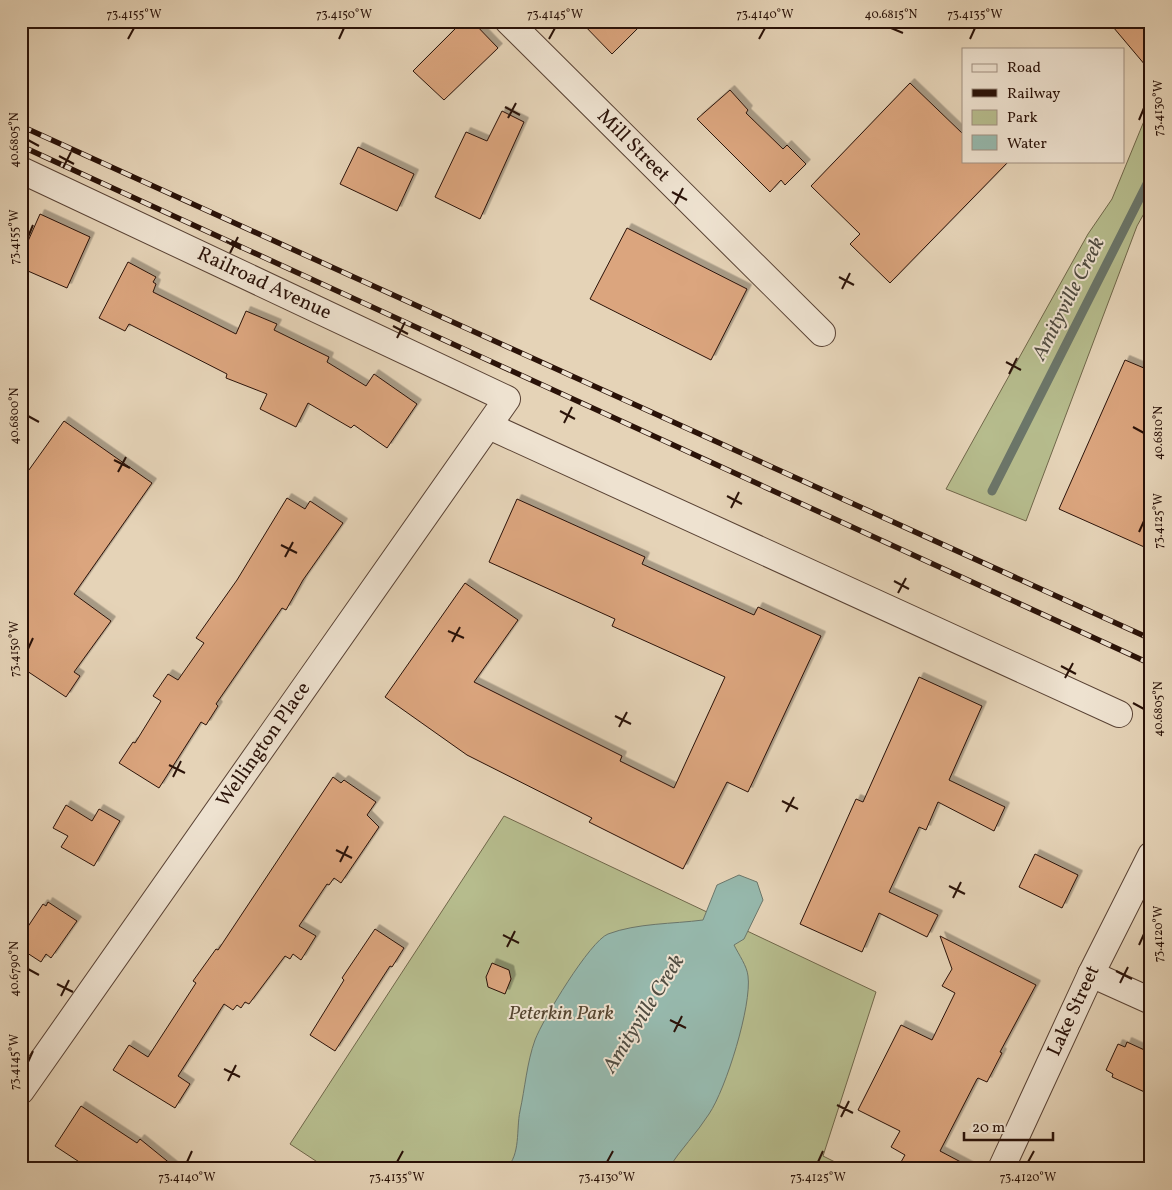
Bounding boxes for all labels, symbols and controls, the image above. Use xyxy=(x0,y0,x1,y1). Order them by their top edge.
text: 73.4155°W xyxy=(107,7,161,23)
text: 73.4150°W xyxy=(316,7,372,23)
text: 73.4145°W xyxy=(527,7,583,23)
text: 73.4140°W xyxy=(736,7,794,23)
text: 40.6815°N xyxy=(865,7,918,23)
text: 73.4135°W xyxy=(947,7,1003,23)
legend xyxy=(962,48,1124,162)
text: Road xyxy=(1007,58,1041,79)
text: 73.4130°W xyxy=(1151,80,1167,136)
text: Railway xyxy=(1007,84,1060,105)
street label: Mill Street xyxy=(590,103,676,189)
text: Park xyxy=(1007,108,1038,129)
text: 40.6805°N xyxy=(7,112,23,168)
text: Water xyxy=(1007,134,1047,155)
text: 73.4155°W xyxy=(7,210,23,264)
water label: Amityville Creek xyxy=(1025,232,1113,367)
street label: Railroad Avenue xyxy=(192,241,336,327)
text: 40.6800°N xyxy=(7,387,23,444)
text: 40.6810°N xyxy=(1151,406,1167,460)
text: 73.4125°W xyxy=(1151,493,1167,549)
text: 73.4150°W xyxy=(7,621,23,677)
street label: Wellington Place xyxy=(210,677,318,813)
text: 40.6805°N xyxy=(1151,681,1167,737)
text: 73.4120°W xyxy=(1151,906,1167,962)
text: 40.6790°N xyxy=(7,941,23,997)
water label: Amityville Creek xyxy=(595,949,692,1080)
street label: Lake Street xyxy=(1041,961,1107,1061)
park label: Peterkin Park xyxy=(508,1000,614,1028)
text: 73.4145°W xyxy=(7,1034,23,1090)
scale bar xyxy=(964,1110,1053,1142)
text: 20 m xyxy=(972,1118,1005,1139)
text: 73.4140°W xyxy=(158,1170,216,1186)
text: 73.4135°W xyxy=(369,1170,425,1186)
text: 73.4130°W xyxy=(579,1170,635,1186)
text: 73.4125°W xyxy=(790,1170,846,1186)
text: 73.4120°W xyxy=(1000,1170,1056,1186)

